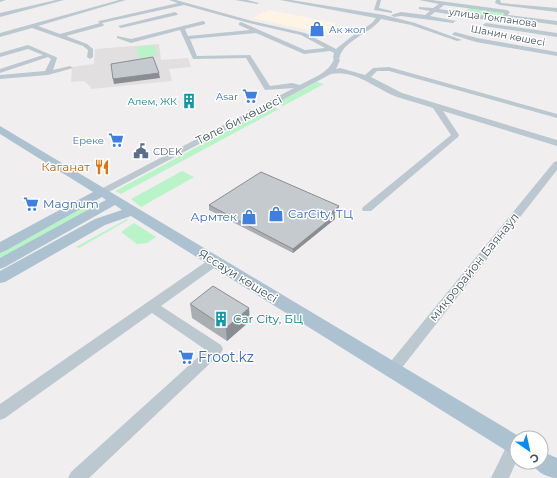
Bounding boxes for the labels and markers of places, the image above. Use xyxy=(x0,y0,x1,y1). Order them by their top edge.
shop icon: Ак жол xyxy=(308,20,326,38)
place label: Ак жол xyxy=(329,23,366,36)
supermarket icon: Asar xyxy=(241,87,259,105)
place label: Asar xyxy=(216,90,238,103)
building icon: Алем, ЖК xyxy=(180,92,198,110)
place label: Алем, ЖК xyxy=(127,95,177,108)
supermarket icon: Ереке xyxy=(107,131,125,149)
place label: Ереке xyxy=(73,134,104,147)
public building icon: CDEK xyxy=(132,142,150,160)
place label: CDEK xyxy=(153,145,183,158)
restaurant icon: Каганат xyxy=(93,158,111,176)
place label: Каганат xyxy=(41,159,90,174)
supermarket icon: Magnum xyxy=(22,195,40,213)
place label: Magnum xyxy=(43,196,99,211)
shop icon: CarCity, ТЦ xyxy=(267,205,285,223)
place label: CarCity, ТЦ xyxy=(288,206,353,221)
shop icon: Армтек xyxy=(240,208,258,226)
place label: Армтек xyxy=(191,209,237,224)
building icon: Car City, БЦ xyxy=(212,310,230,328)
place label: Car City, БЦ xyxy=(233,311,303,326)
supermarket icon: Froot.kz xyxy=(177,348,195,366)
place label: Froot.kz xyxy=(198,348,254,366)

